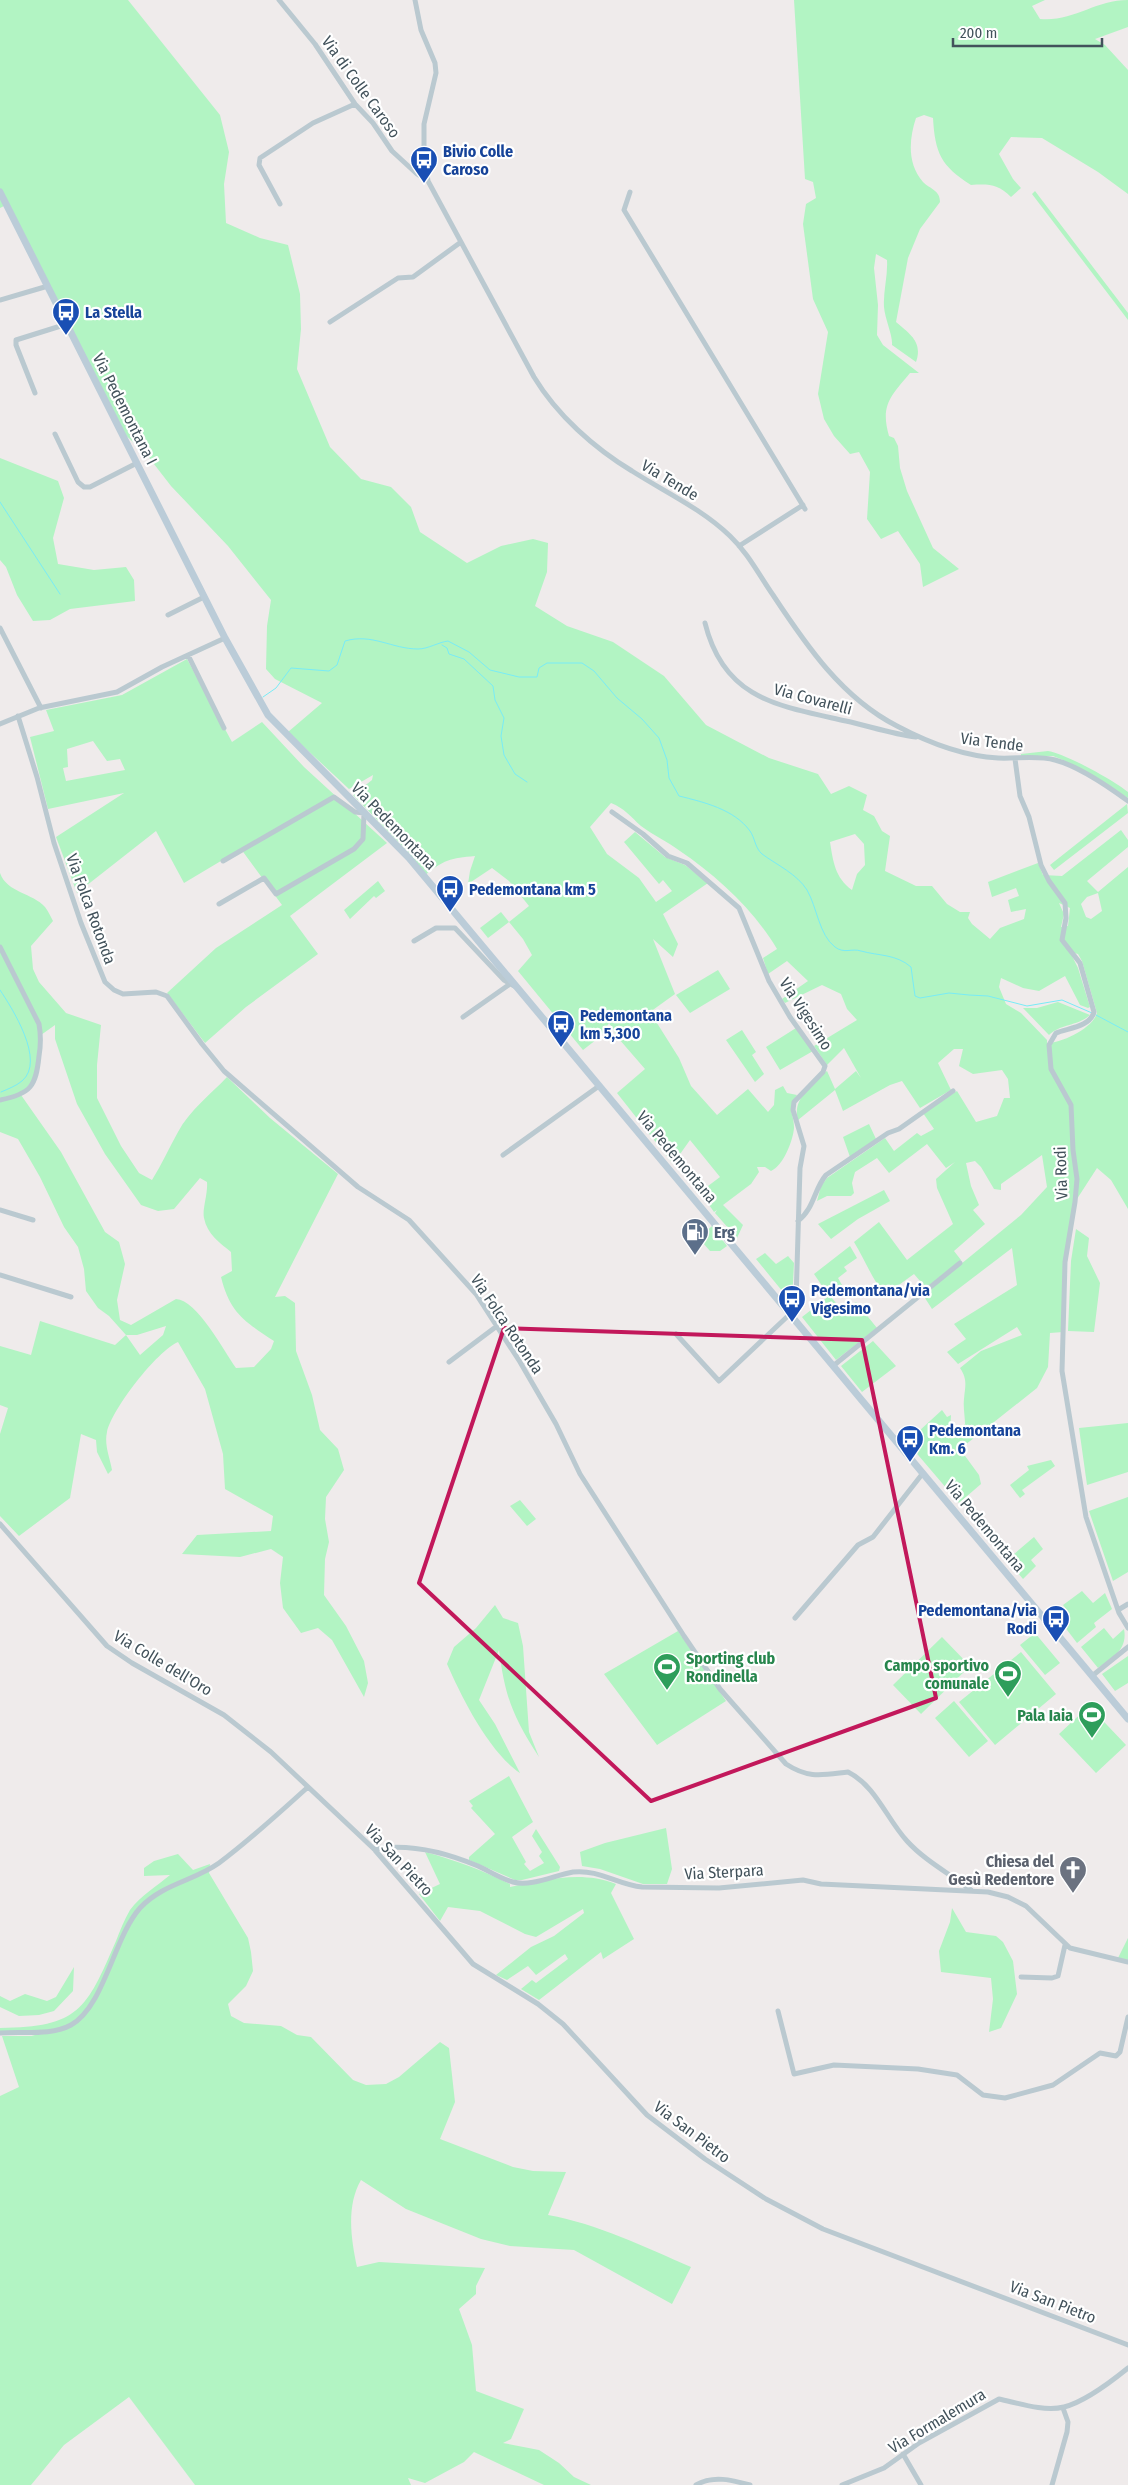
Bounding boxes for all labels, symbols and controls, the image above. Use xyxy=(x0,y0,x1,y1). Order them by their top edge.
scale bar xyxy=(953,15,1102,47)
text: 200 m xyxy=(960,24,997,42)
street label: Via di Colle Caroso xyxy=(318,32,404,142)
place label: Bivio Colle Caroso xyxy=(443,142,513,179)
bus stop icon: Bivio Colle Caroso xyxy=(409,145,439,184)
bus stop icon: La Stella xyxy=(51,297,81,336)
place label: La Stella xyxy=(85,303,142,322)
street label: Via Pedemontana I xyxy=(89,350,161,468)
street label: Via Tende xyxy=(638,456,702,504)
street label: Via Covarelli xyxy=(772,679,854,719)
street label: Via Tende xyxy=(960,729,1025,755)
street label: Via Pedemontana xyxy=(347,778,441,874)
street label: Via Folca Rotonda xyxy=(62,851,120,967)
bus stop icon: Pedemontana km 5 xyxy=(435,874,465,913)
place label: Pedemontana km 5 xyxy=(469,880,596,899)
street label: Via Vigesimo xyxy=(776,974,836,1054)
place label: Pedemontana km 5,300 xyxy=(580,1006,672,1043)
bus stop icon: Pedemontana km 5,300 xyxy=(546,1009,576,1048)
street label: Via Pedemontana xyxy=(633,1107,721,1207)
street label: Via Rodi xyxy=(1051,1146,1071,1200)
fuel station icon: Erg xyxy=(680,1217,710,1256)
place label: Erg xyxy=(714,1223,735,1242)
street label: Via Folca Rotonda xyxy=(467,1271,547,1378)
place label: Pedemontana/via Vigesimo xyxy=(810,1281,930,1318)
bus stop icon: Pedemontana/via Vigesimo xyxy=(777,1284,807,1323)
place label: Pedemontana Km. 6 xyxy=(929,1421,1021,1458)
bus stop icon: Pedemontana Km. 6 xyxy=(895,1424,925,1463)
street label: Via Pedemontana xyxy=(941,1476,1029,1576)
place label: Pedemontana/via Rodi xyxy=(918,1601,1037,1638)
bus stop icon: Pedemontana/via Rodi xyxy=(1041,1604,1071,1643)
street label: Via Colle dell'Oro xyxy=(110,1626,216,1700)
place label: Sporting club Rondinella xyxy=(686,1649,775,1686)
sports icon: Sporting club Rondinella xyxy=(652,1652,682,1691)
place label: Campo sportivo comunale xyxy=(884,1656,989,1693)
sports icon: Campo sportivo comunale xyxy=(993,1659,1023,1698)
sports icon: Pala Iaia xyxy=(1077,1700,1107,1739)
place label: Pala Iaia xyxy=(1017,1706,1073,1725)
street label: Via San Pietro xyxy=(361,1820,437,1900)
place label: Chiesa del Gesù Redentore xyxy=(948,1852,1055,1889)
church icon: Chiesa del Gesù Redentore xyxy=(1058,1855,1088,1894)
street label: Via Sterpara xyxy=(684,1860,764,1884)
street label: Via San Pietro xyxy=(650,2097,734,2167)
street label: Via San Pietro xyxy=(1007,2277,1099,2327)
street label: Via Formalemura xyxy=(885,2384,989,2457)

